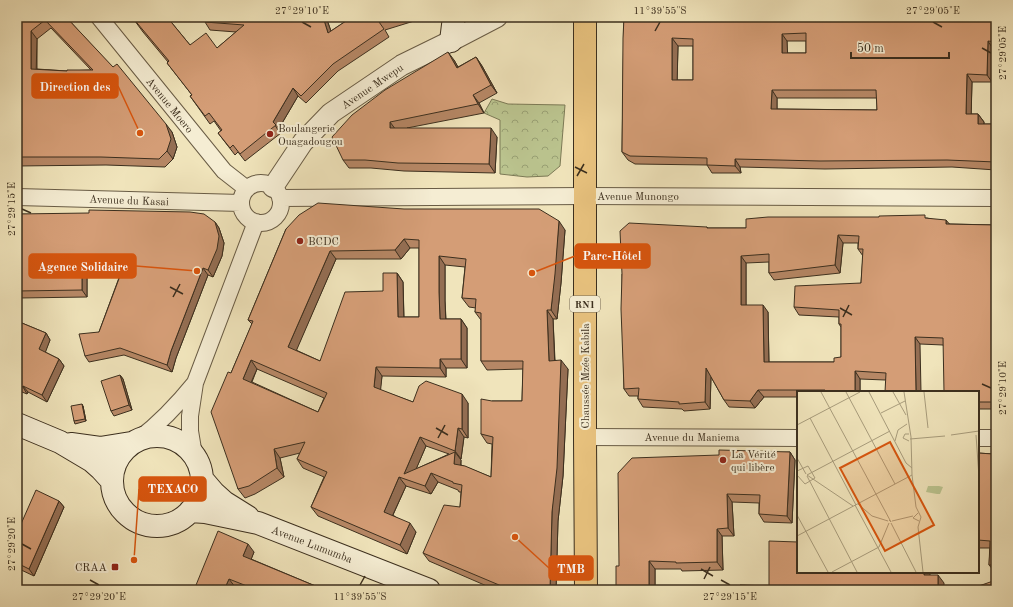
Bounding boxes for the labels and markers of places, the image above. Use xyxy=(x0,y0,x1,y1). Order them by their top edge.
callout: Direction des xyxy=(32,74,118,98)
place label: Boulangerie Ouagadougou xyxy=(278,124,343,148)
marker: Boulangerie Ouagadougou xyxy=(265,129,275,139)
marker: BCDC xyxy=(295,236,305,246)
place label: BCDC xyxy=(308,237,339,248)
callout: Parc-Hôtel xyxy=(575,244,650,268)
callout: Agence Solidaire xyxy=(29,254,136,278)
place label: La Vérité qui libère xyxy=(731,450,776,474)
marker: La Vérité qui libère xyxy=(718,455,728,465)
callout: TEXACO xyxy=(139,477,206,501)
callout: TMB xyxy=(549,556,593,580)
marker: CRAA xyxy=(110,562,120,572)
place label: CRAA xyxy=(75,563,108,574)

